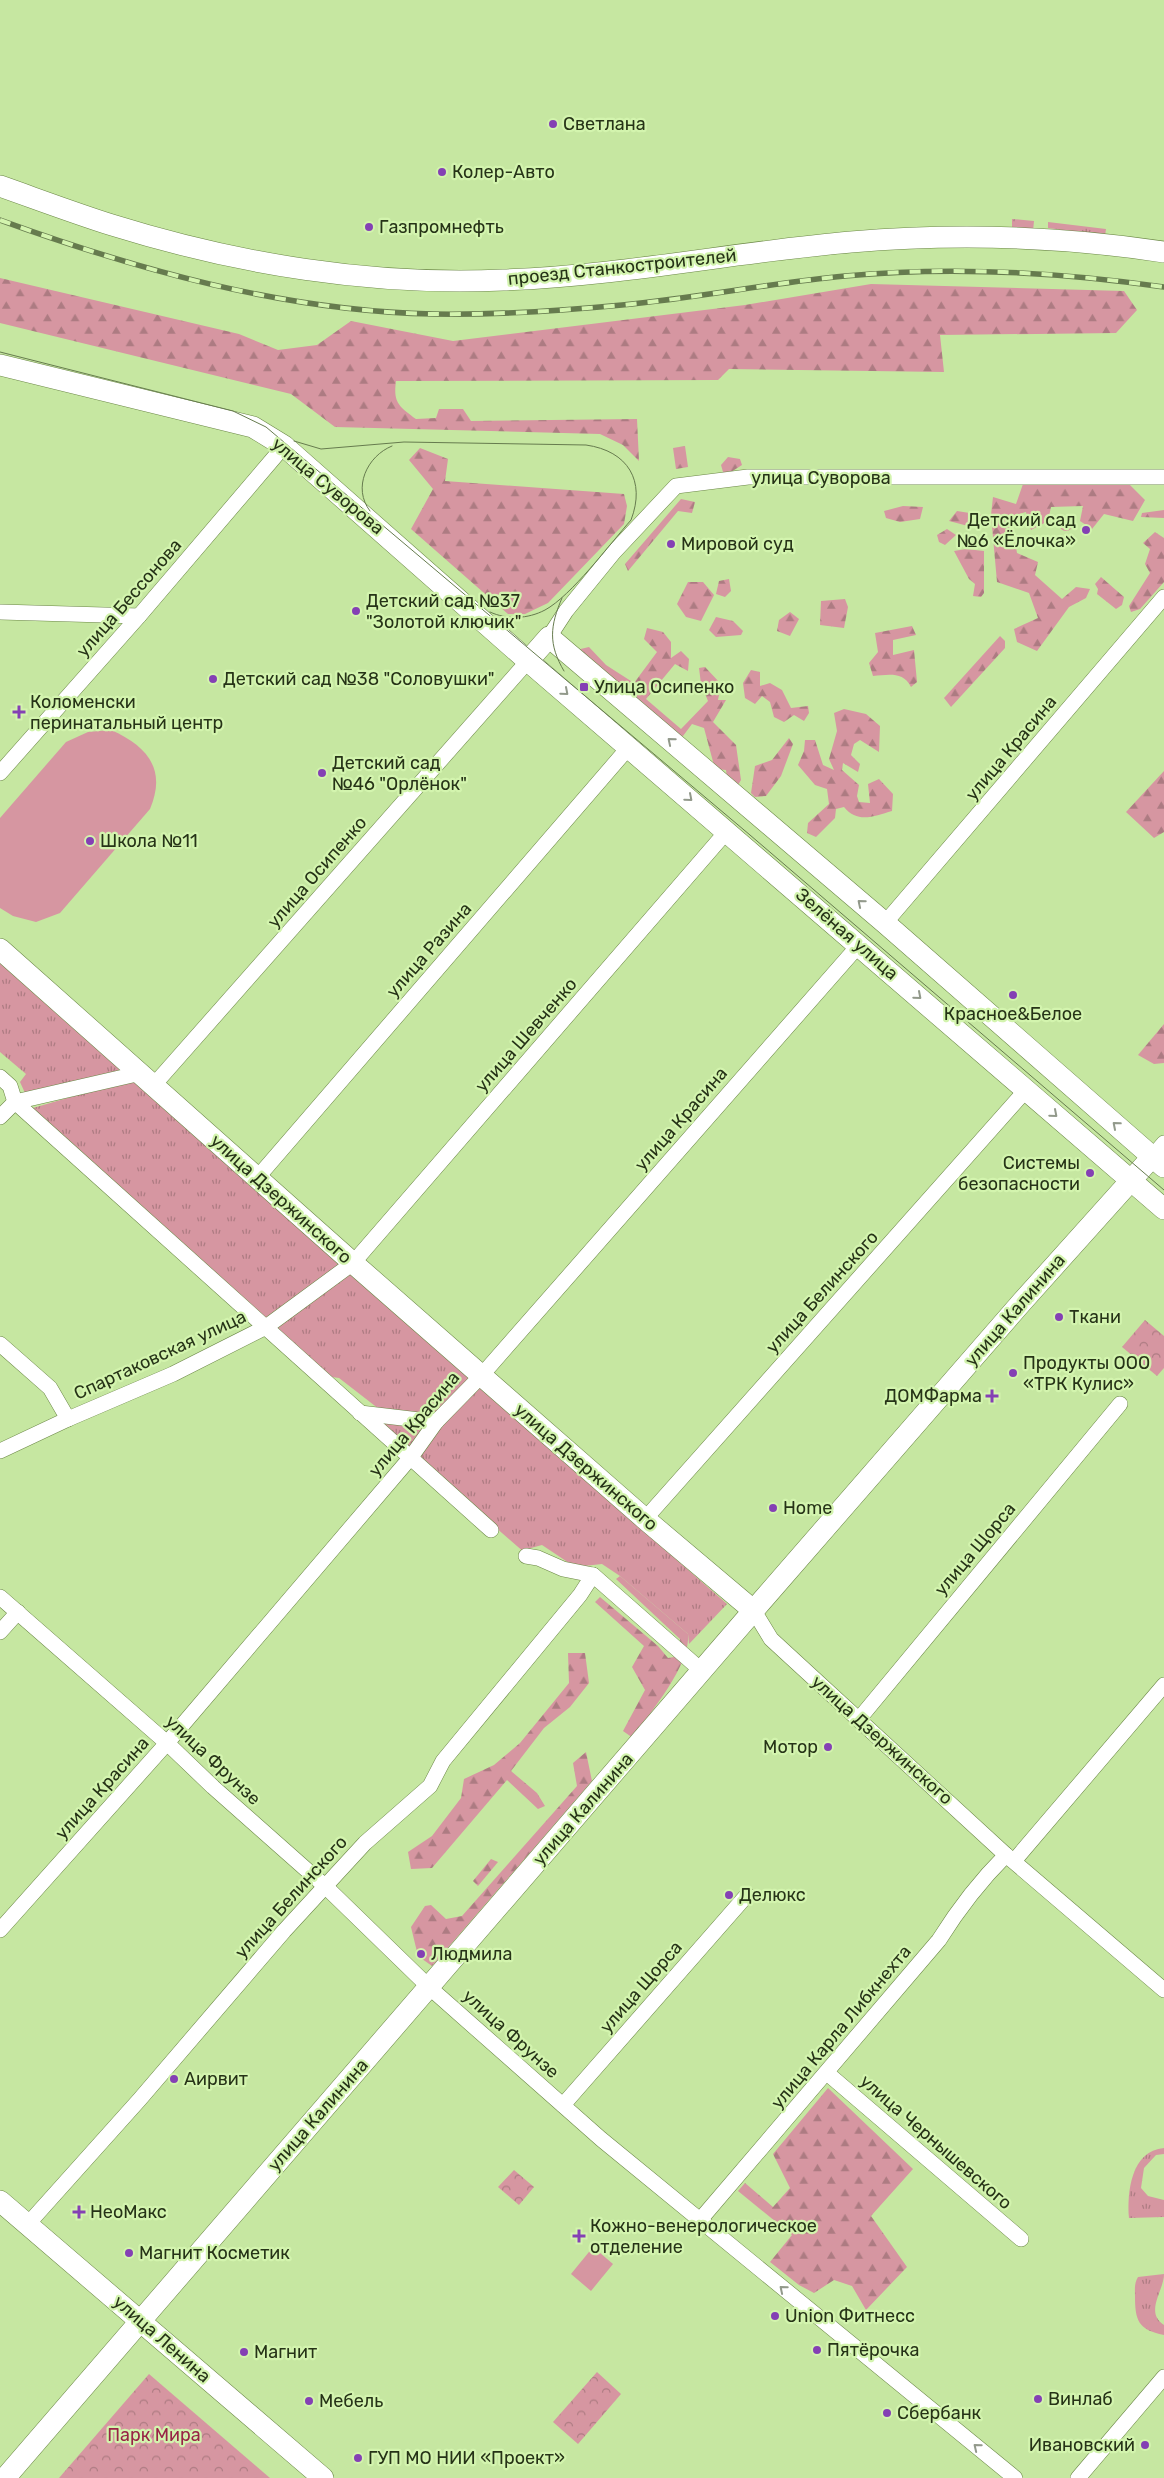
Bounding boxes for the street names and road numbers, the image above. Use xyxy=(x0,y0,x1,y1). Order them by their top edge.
street label: проезд Станкостроителей xyxy=(507,244,737,290)
street label: улица Суворова xyxy=(267,433,389,539)
street label: улица Суворова xyxy=(751,467,891,489)
street label: улица Бессонова xyxy=(72,534,186,662)
street label: улица Красина xyxy=(961,691,1061,805)
street label: улица Осипенко xyxy=(263,812,371,932)
street label: Зелёная улица xyxy=(791,884,903,984)
street label: улица Разина xyxy=(382,898,476,1002)
street label: улица Шевченко xyxy=(470,973,582,1097)
street label: улица Красина xyxy=(630,1063,732,1175)
street label: улица Дзержинского xyxy=(206,1130,356,1268)
street label: улица Белинского xyxy=(761,1226,883,1358)
street label: улица Калинина xyxy=(960,1249,1070,1371)
street label: Спартаковская улица xyxy=(70,1305,250,1405)
street label: улица Красина xyxy=(364,1367,464,1481)
street label: улица Дзержинского xyxy=(510,1399,662,1535)
street label: улица Щорса xyxy=(930,1498,1020,1600)
street label: улица Дзержинского xyxy=(807,1671,957,1809)
street label: улица Фрунзе xyxy=(161,1710,265,1810)
street label: улица Красина xyxy=(50,1732,154,1844)
street label: улица Калинина xyxy=(528,1748,638,1870)
street label: улица Белинского xyxy=(230,1831,352,1963)
street label: улица Щорса xyxy=(595,1937,687,2037)
street label: улица Карла Либкнехта xyxy=(766,1941,916,2113)
street label: улица Фрунзе xyxy=(458,1985,564,2083)
street label: улица Калинина xyxy=(263,2054,373,2176)
street label: улица Чернышевского xyxy=(856,2070,1016,2214)
street label: улица Ленина xyxy=(109,2291,215,2387)

